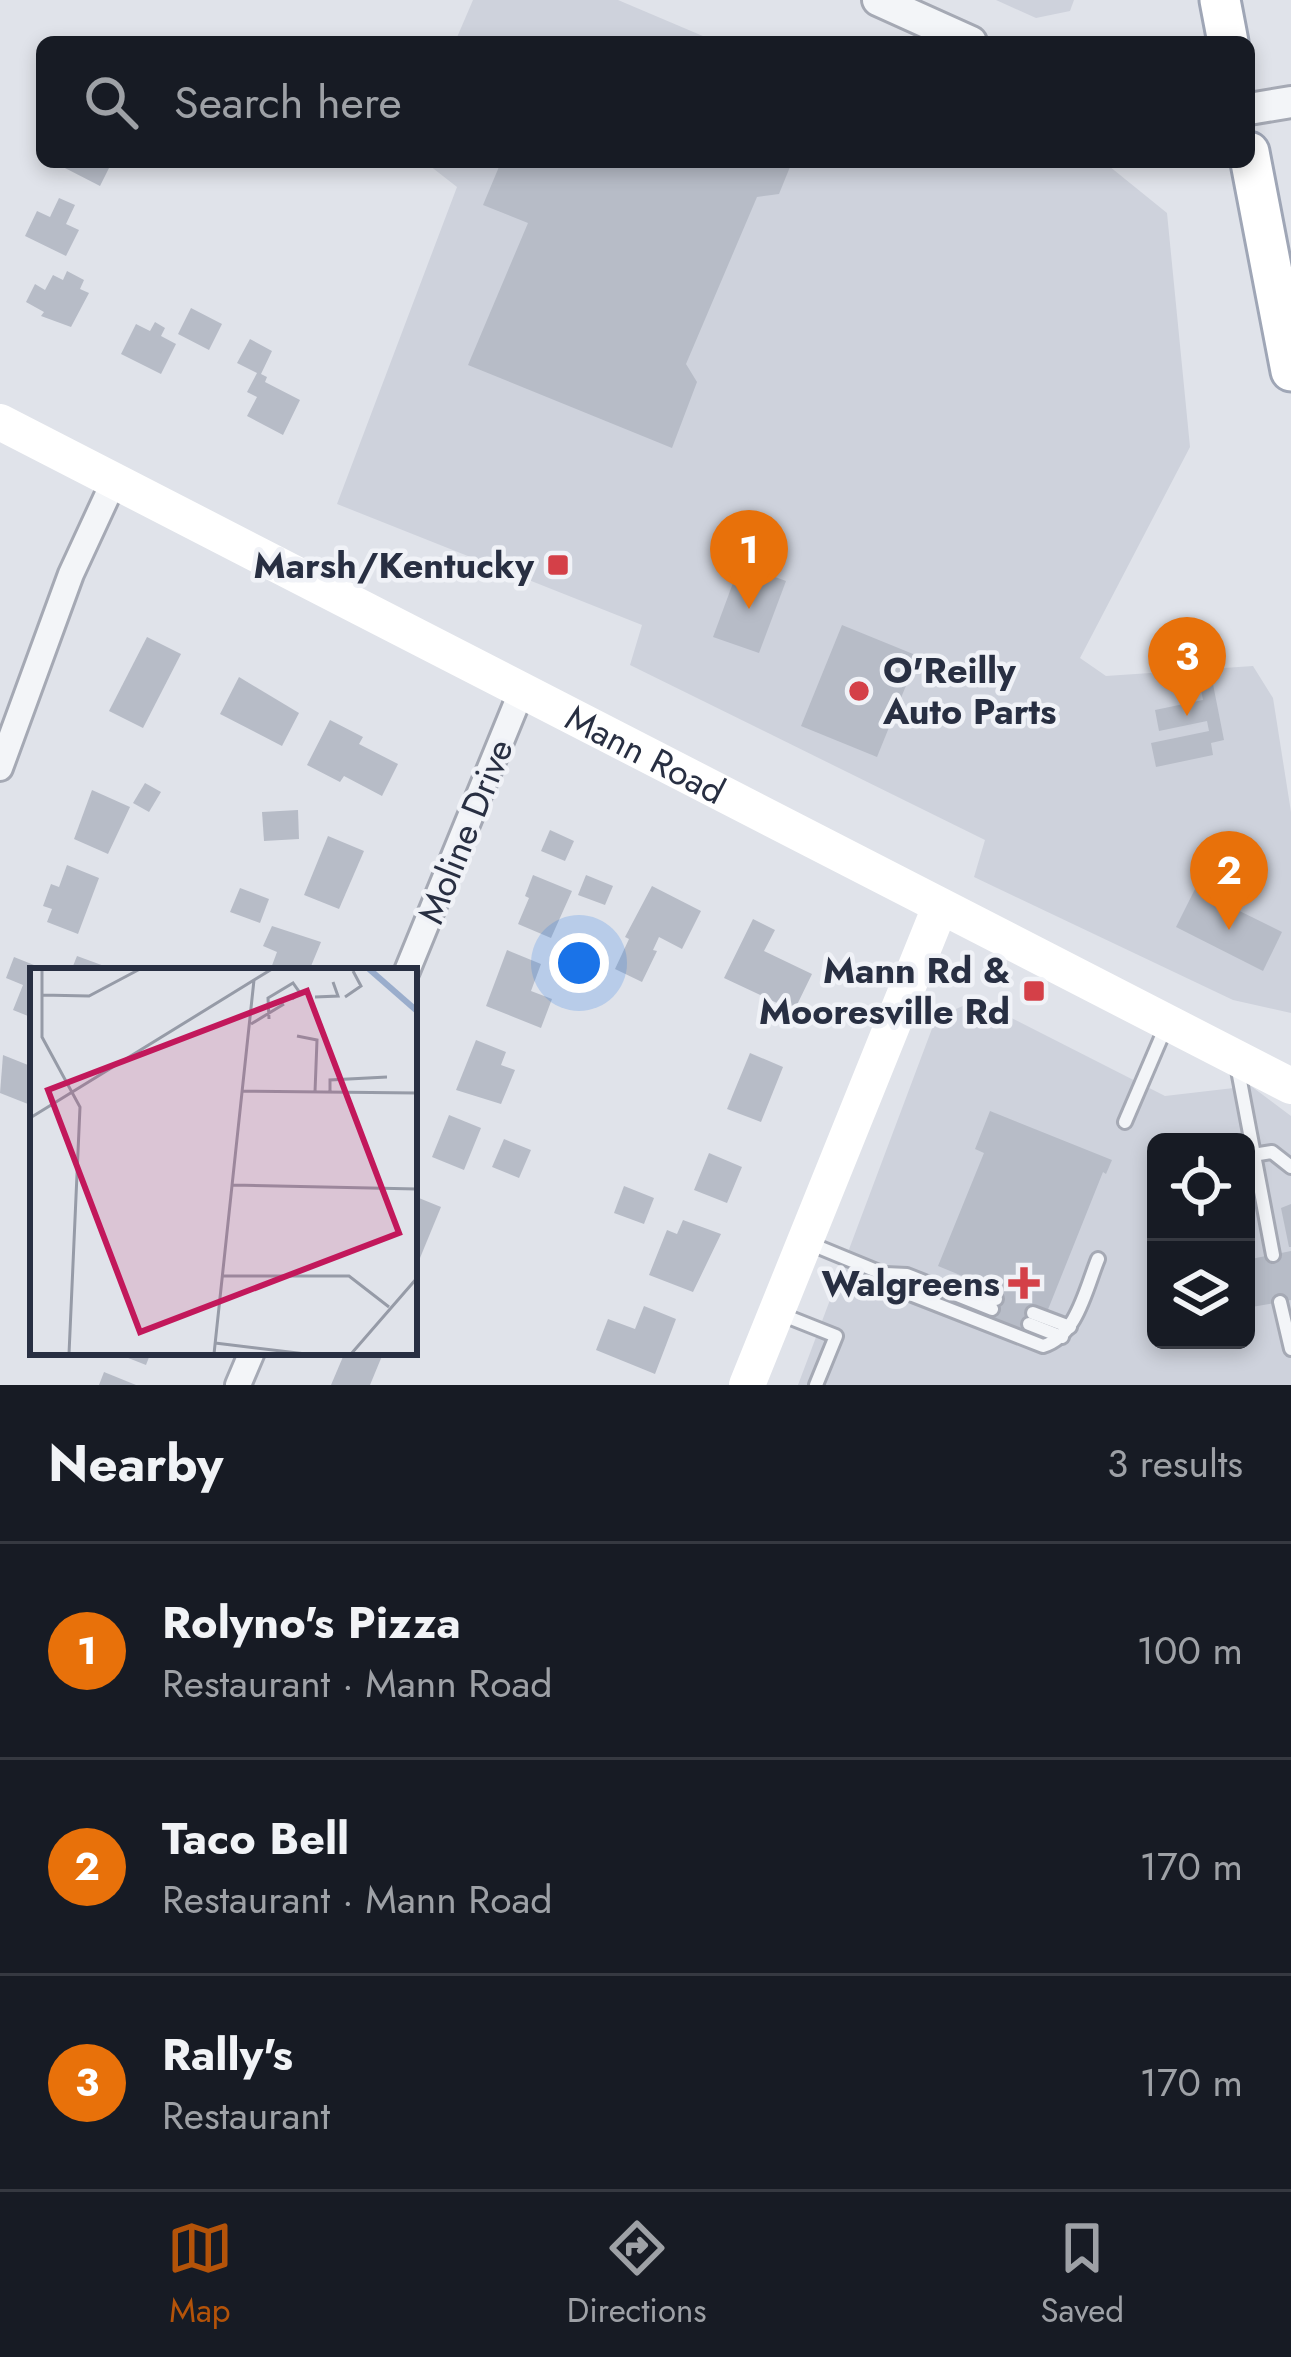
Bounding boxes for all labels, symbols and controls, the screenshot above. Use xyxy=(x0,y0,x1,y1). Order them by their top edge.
search box xyxy=(36,36,1255,168)
icon: search xyxy=(78,69,144,135)
text: Search here xyxy=(174,70,402,135)
pin: 1 xyxy=(710,510,788,609)
place label: Marsh/Kentucky xyxy=(254,539,535,591)
marker: Marsh/Kentucky xyxy=(545,552,571,578)
pin: 3 xyxy=(1148,617,1226,716)
place label: O'Reilly Auto Parts xyxy=(882,644,1056,737)
marker: O'Reilly Auto Parts xyxy=(846,678,872,704)
street label: Mann Road xyxy=(557,691,734,817)
street label: Moline Drive xyxy=(404,731,526,931)
pin: 2 xyxy=(1190,831,1268,930)
your location xyxy=(549,933,609,993)
place label: Mann Rd & Mooresville Rd xyxy=(759,944,1010,1037)
inset map xyxy=(30,968,417,1355)
marker: Mann Rd & Mooresville Rd xyxy=(1021,978,1047,1004)
map controls xyxy=(1147,1133,1255,1349)
button: locate xyxy=(1147,1133,1255,1241)
button: layers xyxy=(1147,1241,1255,1349)
place label: Walgreens xyxy=(822,1257,1000,1309)
marker: Walgreens xyxy=(1011,1270,1037,1296)
text: Nearby xyxy=(48,1426,223,1500)
text: 3 results xyxy=(1107,1435,1243,1492)
text: Rolyno's Pizza xyxy=(162,1590,461,1655)
text: 1 xyxy=(77,1622,97,1679)
text: 100 m xyxy=(1137,1622,1243,1679)
text: Restaurant · Mann Road xyxy=(162,1655,552,1712)
text: Taco Bell xyxy=(162,1806,349,1871)
text: 2 xyxy=(74,1838,100,1895)
text: 170 m xyxy=(1139,1838,1243,1895)
text: Restaurant · Mann Road xyxy=(162,1871,552,1928)
text: Rally's xyxy=(162,2022,293,2087)
text: 3 xyxy=(75,2054,99,2111)
text: 170 m xyxy=(1139,2054,1243,2111)
text: Restaurant xyxy=(162,2087,330,2144)
tab: Map xyxy=(167,2215,233,2334)
tab: Directions xyxy=(567,2215,707,2334)
tab: Saved xyxy=(1040,2215,1124,2334)

